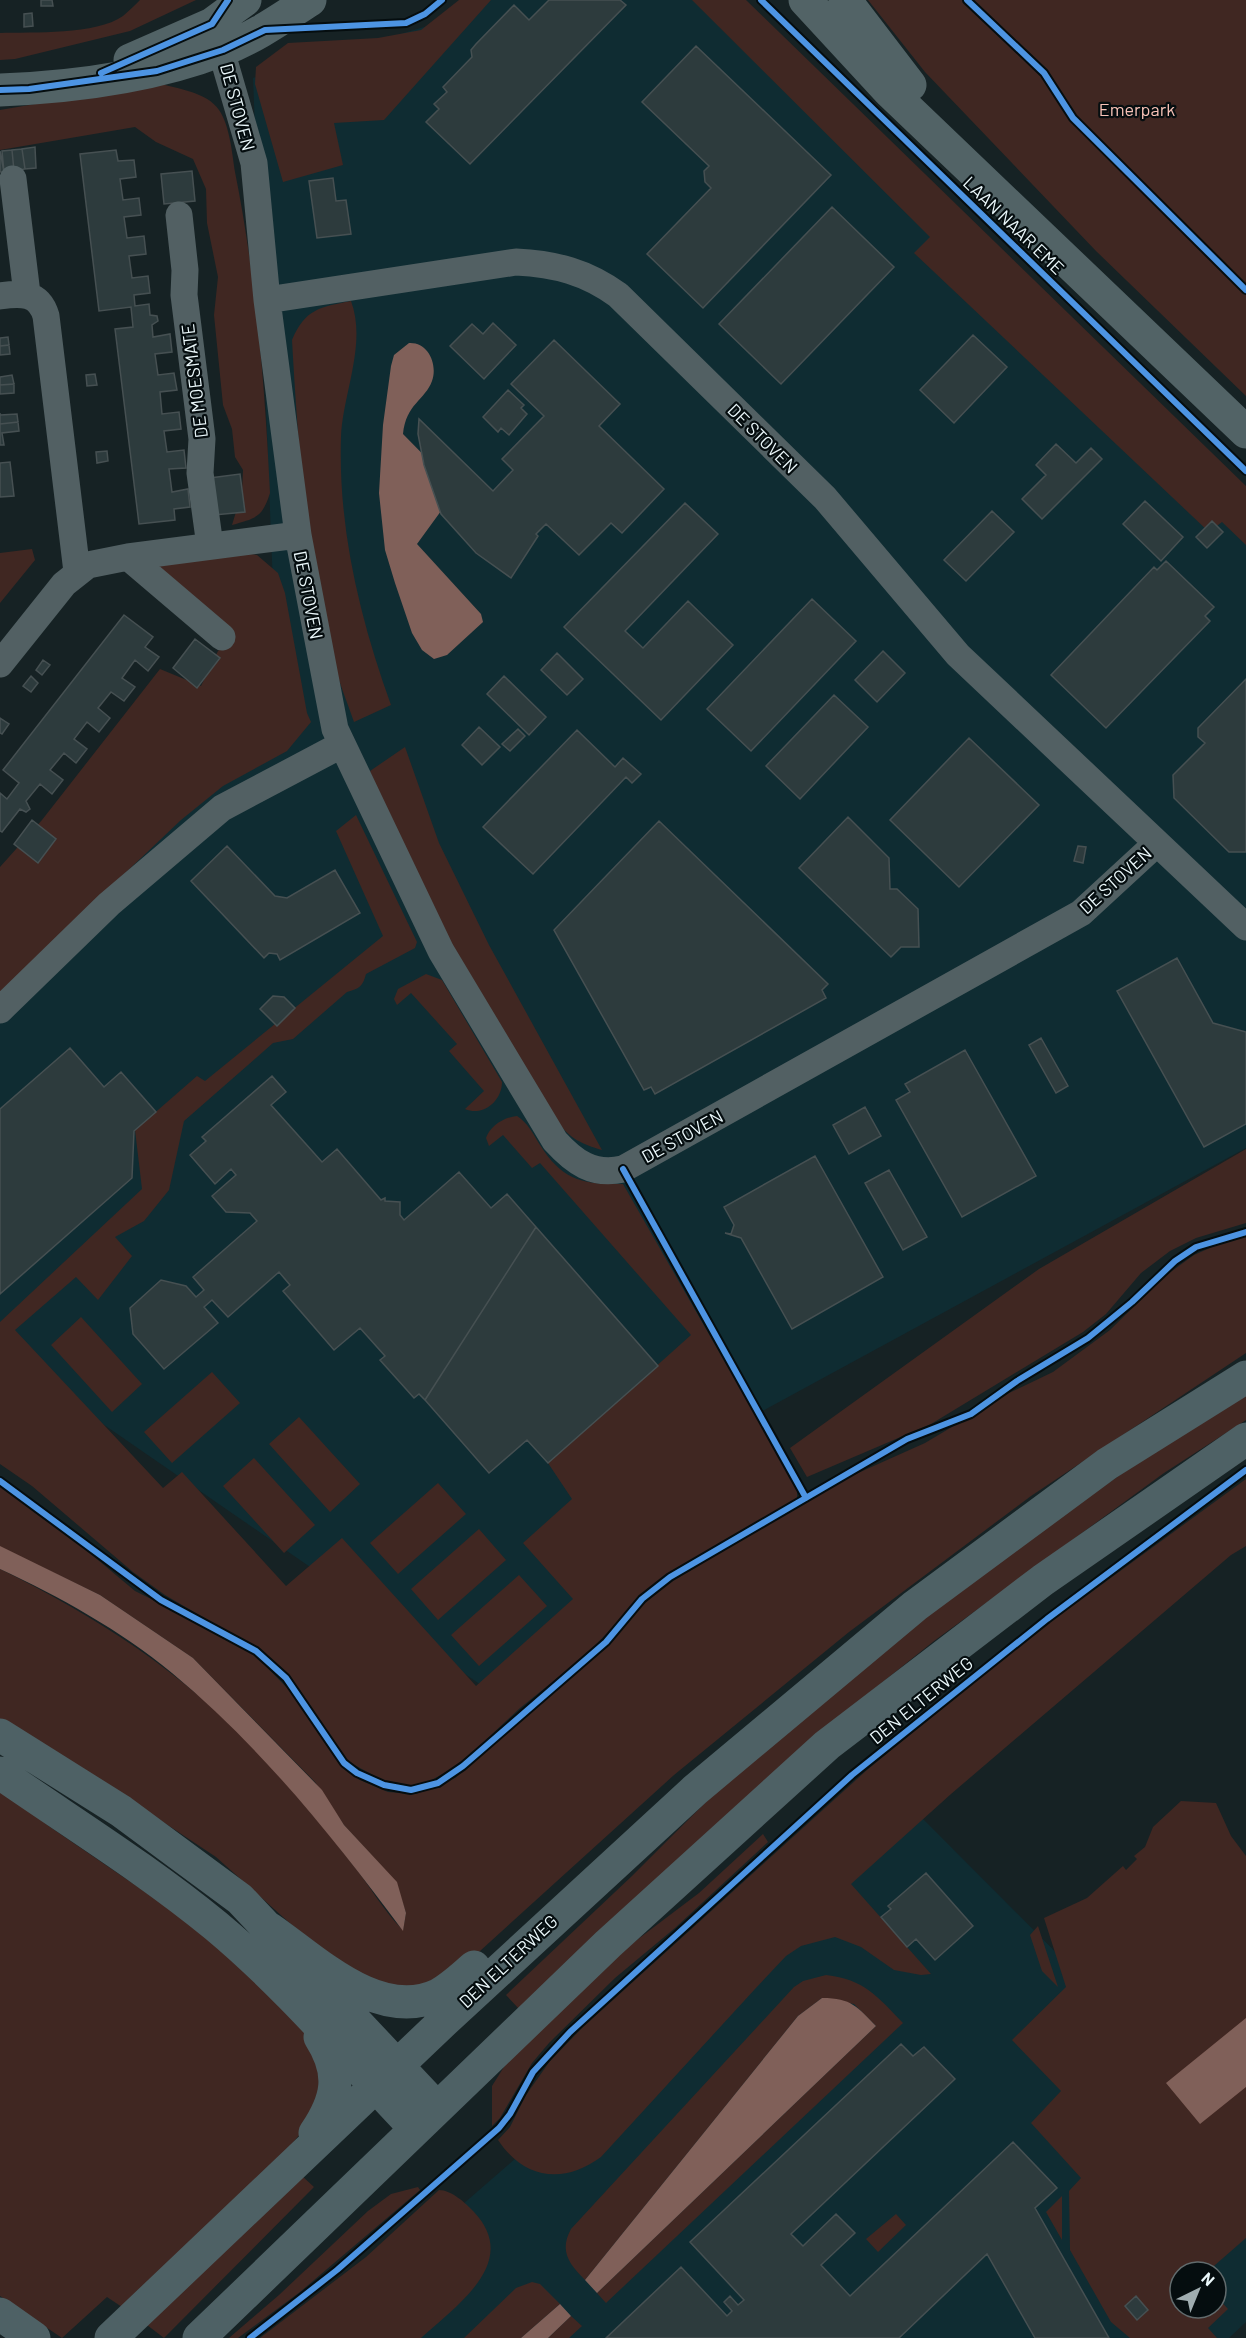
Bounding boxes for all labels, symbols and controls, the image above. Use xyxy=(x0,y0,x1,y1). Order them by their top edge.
street label: DE STOVEN xyxy=(216,61,260,153)
park label: Emerpark xyxy=(1099,98,1175,120)
street label: LAAN NAAR EME xyxy=(959,171,1069,279)
street label: DE MOESMATE xyxy=(176,323,212,439)
street label: DE STOVEN xyxy=(724,399,802,477)
street label: DE STOVEN xyxy=(290,549,328,641)
street label: DE STOVEN xyxy=(1074,842,1156,918)
street label: DE STOVEN xyxy=(637,1105,727,1167)
street label: DEN ELTERWEG xyxy=(865,1652,977,1748)
street label: DEN ELTERWEG xyxy=(454,1910,562,2012)
north arrow xyxy=(1168,2260,1228,2320)
text: N xyxy=(1198,2268,1219,2289)

